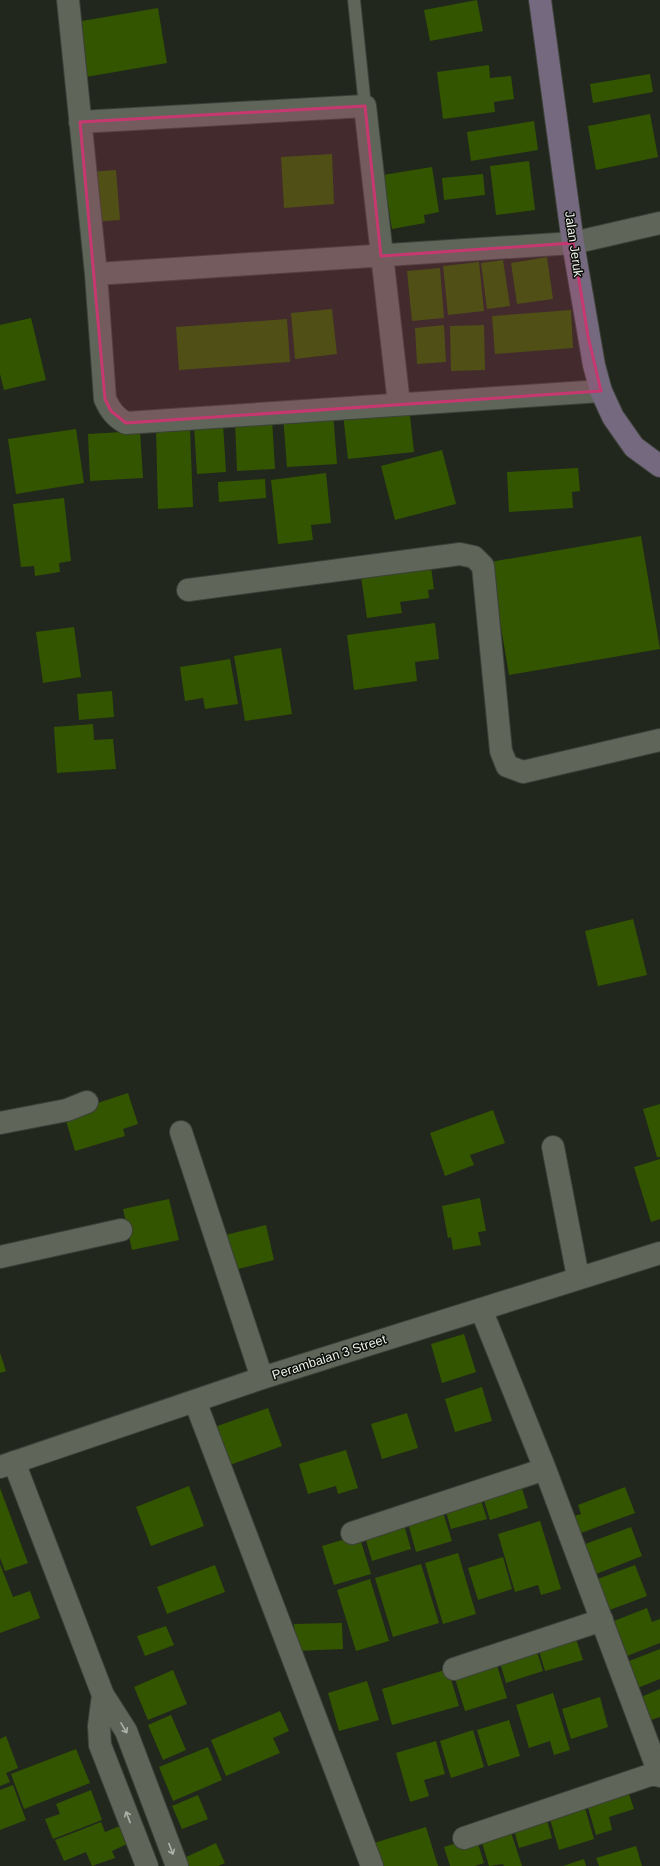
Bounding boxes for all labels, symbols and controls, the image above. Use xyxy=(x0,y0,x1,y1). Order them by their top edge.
street label: Jalan Jeruk xyxy=(562,210,586,278)
street label: Perambaian 3 Street xyxy=(270,1331,388,1383)
one-way arrow xyxy=(120,1722,128,1733)
one-way arrow xyxy=(124,1811,131,1823)
one-way arrow xyxy=(167,1842,175,1854)

